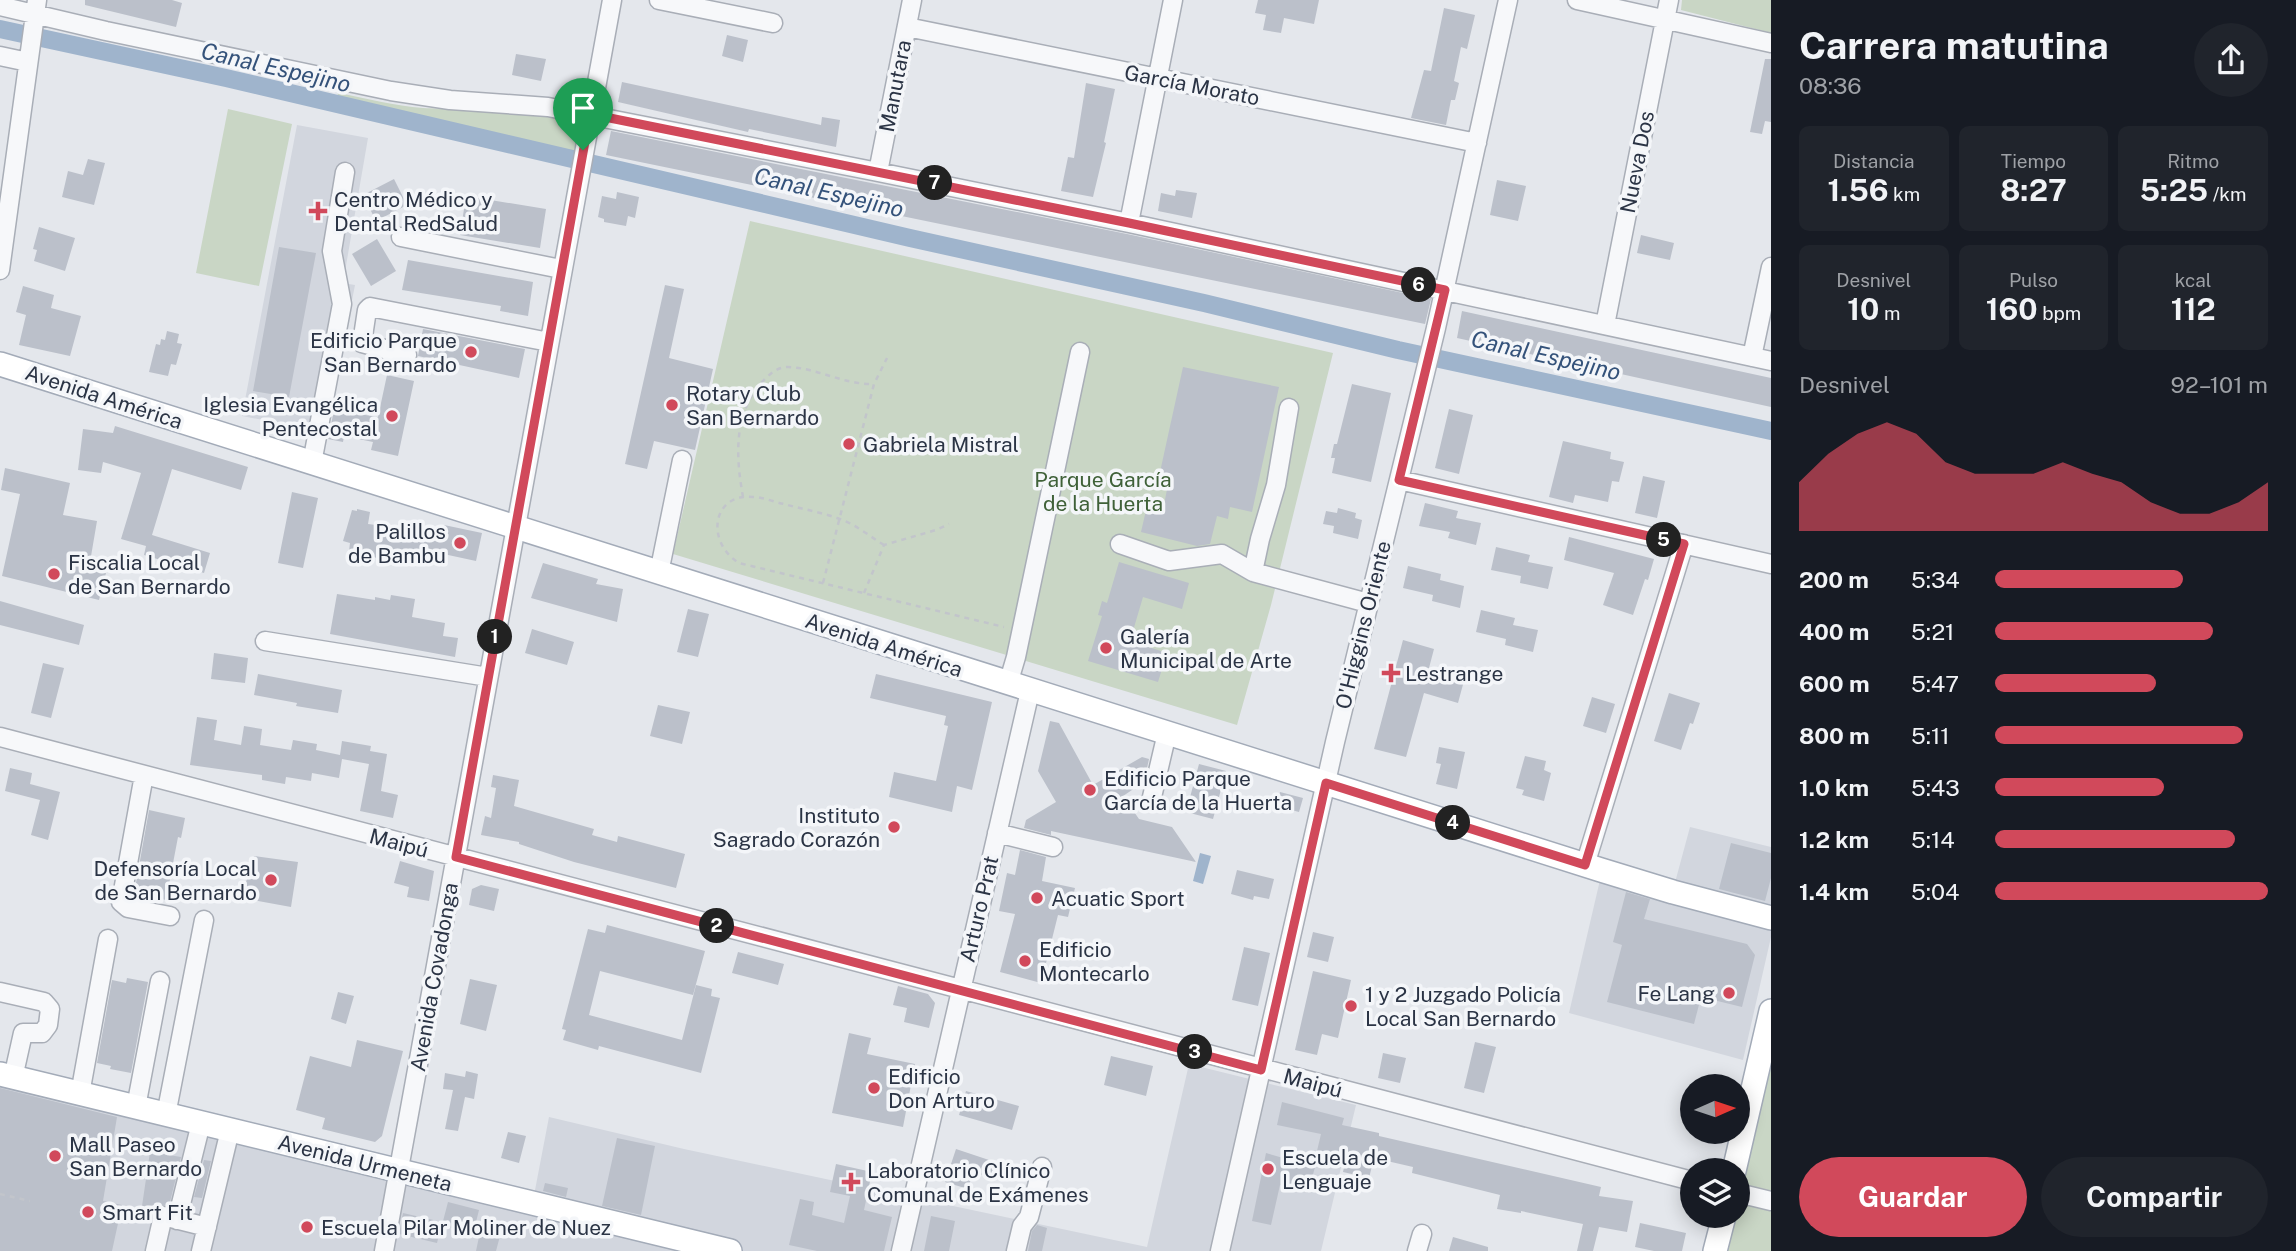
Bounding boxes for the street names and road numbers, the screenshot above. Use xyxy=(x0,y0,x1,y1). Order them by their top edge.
street label: Manutara xyxy=(874,38,916,134)
street label: García Morato xyxy=(1122,60,1262,110)
street label: Nueva Dos xyxy=(1615,109,1659,215)
street label: Avenida América xyxy=(22,360,186,434)
street label: O'Higgins Oriente xyxy=(1330,538,1396,712)
street label: Avenida América xyxy=(802,608,966,682)
street label: Maipú xyxy=(367,823,431,863)
street label: Arturo Prat xyxy=(955,853,1003,965)
street label: Avenida Covadonga xyxy=(405,881,463,1073)
street label: Maipú xyxy=(1281,1063,1345,1103)
street label: Avenida Urmeneta xyxy=(275,1129,455,1197)

